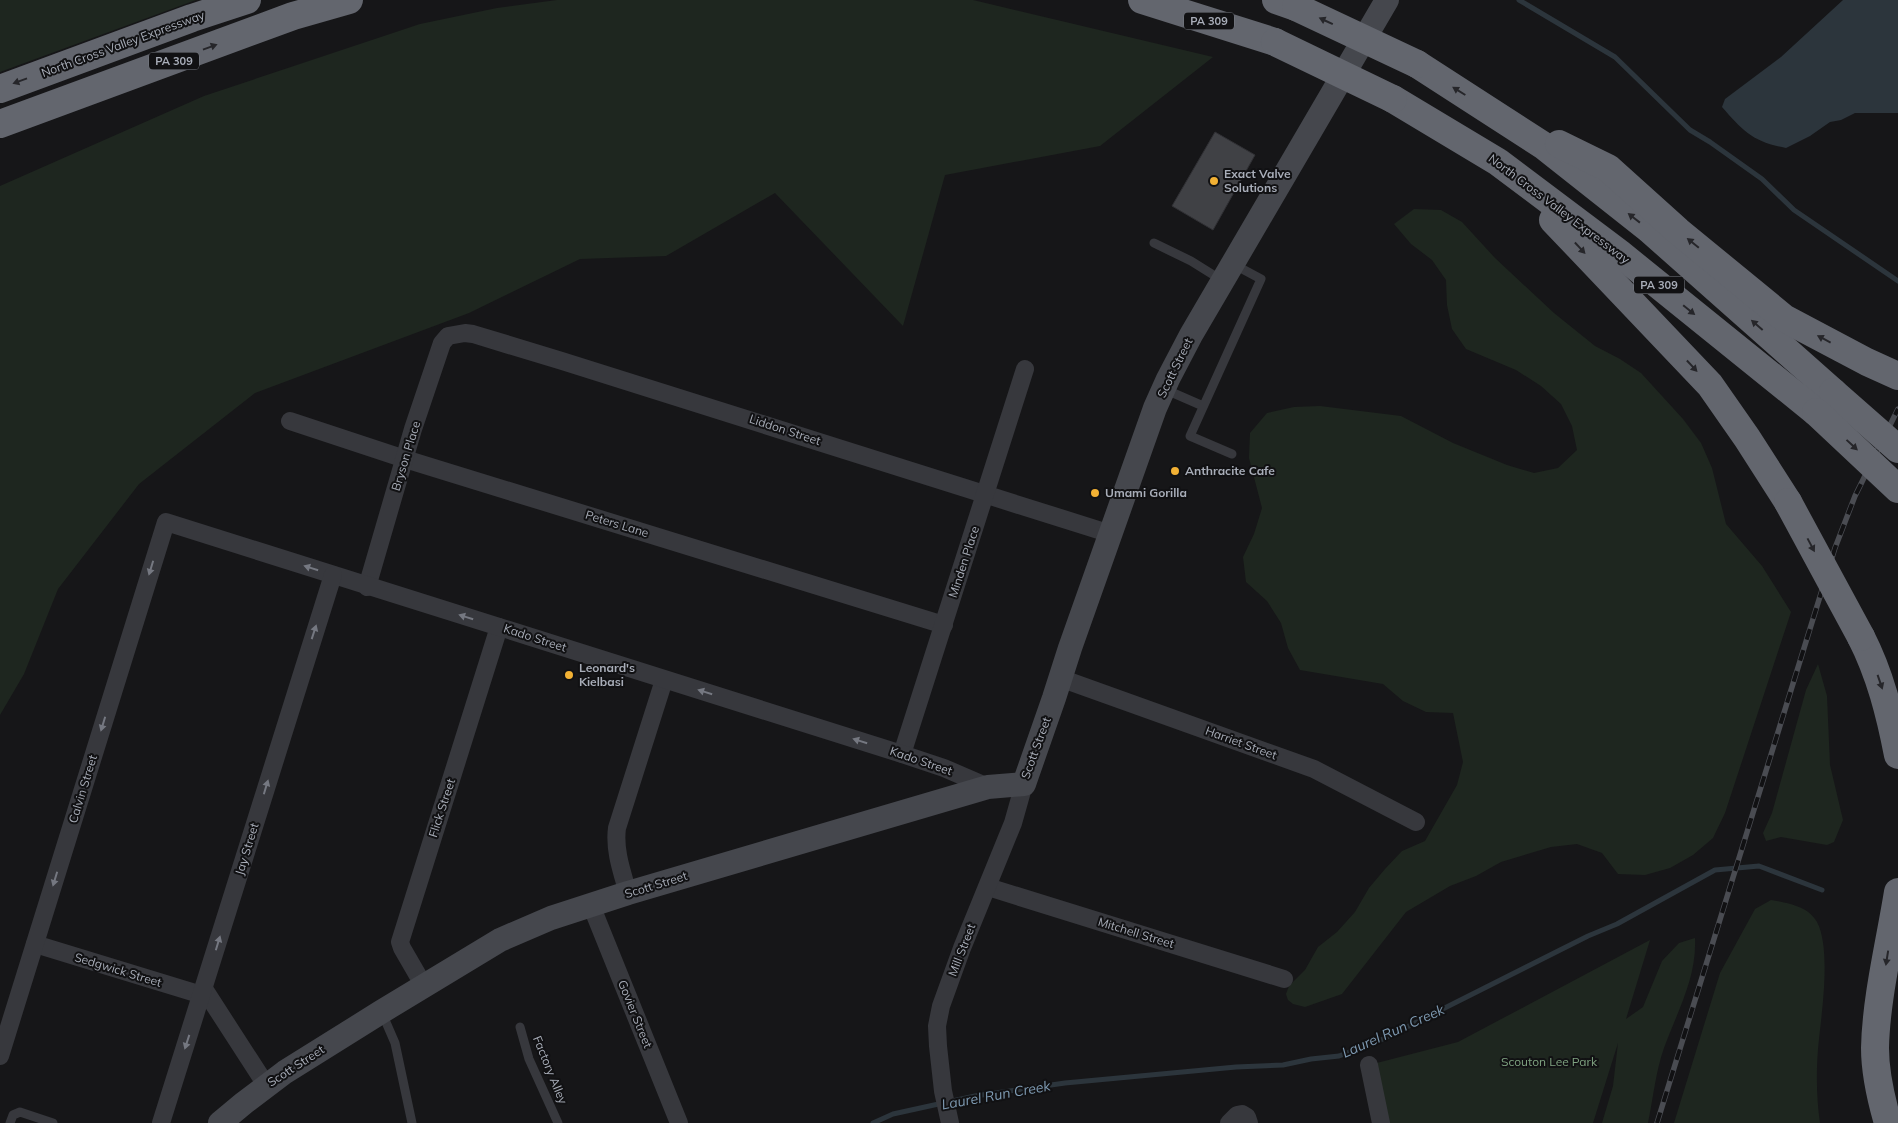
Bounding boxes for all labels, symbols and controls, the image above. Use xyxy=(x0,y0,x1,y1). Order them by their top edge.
street label: North Cross Valley Expressway xyxy=(39,7,207,80)
road number: PA 309 xyxy=(1184,12,1234,30)
one-way arrow xyxy=(1318,16,1333,25)
one-way arrow xyxy=(203,43,218,51)
road number: PA 309 xyxy=(149,52,199,70)
one-way arrow xyxy=(12,77,27,85)
one-way arrow xyxy=(1453,86,1466,95)
street label: North Cross Valley Expressway xyxy=(1486,151,1633,267)
place label: Exact Valve Solutions xyxy=(1224,166,1291,195)
marker: Exact Valve Solutions xyxy=(1208,175,1220,187)
one-way arrow xyxy=(1628,212,1641,223)
one-way arrow xyxy=(1687,238,1700,249)
one-way arrow xyxy=(1574,242,1586,254)
road number: PA 309 xyxy=(1634,276,1684,294)
one-way arrow xyxy=(1682,304,1695,315)
one-way arrow xyxy=(1751,319,1763,331)
street label: Scott Street xyxy=(1154,335,1195,400)
one-way arrow xyxy=(1816,335,1831,343)
one-way arrow xyxy=(1686,360,1698,372)
street label: Liddon Street xyxy=(748,411,823,448)
street label: Bryson Place xyxy=(388,419,423,493)
one-way arrow xyxy=(1846,439,1858,451)
place label: Anthracite Cafe xyxy=(1185,463,1275,478)
marker: Anthracite Cafe xyxy=(1169,465,1181,477)
place label: Umami Gorilla xyxy=(1105,485,1187,500)
marker: Umami Gorilla xyxy=(1089,487,1101,499)
street label: Peters Lane xyxy=(584,507,651,540)
street label: Minden Place xyxy=(945,524,982,599)
one-way arrow xyxy=(1807,538,1815,553)
one-way arrow xyxy=(147,561,155,576)
one-way arrow xyxy=(304,564,319,571)
one-way arrow xyxy=(459,612,474,620)
street label: Kado Street xyxy=(502,620,568,655)
one-way arrow xyxy=(311,625,318,640)
place label: Leonard's Kielbasi xyxy=(579,660,635,689)
marker: Leonard's Kielbasi xyxy=(563,669,575,681)
one-way arrow xyxy=(1876,675,1884,690)
one-way arrow xyxy=(697,688,712,696)
street label: Scott Street xyxy=(1017,715,1054,781)
one-way arrow xyxy=(99,716,106,731)
street label: Harriet Street xyxy=(1203,723,1279,762)
one-way arrow xyxy=(852,736,867,744)
street label: Kado Street xyxy=(888,743,954,778)
street label: Calvin Street xyxy=(65,753,100,825)
street label: Flick Street xyxy=(425,777,458,839)
one-way arrow xyxy=(262,780,270,795)
street label: Jay Street xyxy=(231,821,262,877)
street label: Scott Street xyxy=(623,868,689,901)
one-way arrow xyxy=(50,871,58,886)
street label: Mitchell Street xyxy=(1096,914,1176,951)
street label: Mill Street xyxy=(945,921,978,978)
one-way arrow xyxy=(215,935,223,950)
street label: Sedgwick Street xyxy=(73,949,163,990)
one-way arrow xyxy=(1883,950,1891,966)
street label: Govier Street xyxy=(615,978,656,1050)
water label: Laurel Run Creek xyxy=(1339,1000,1448,1062)
one-way arrow xyxy=(183,1034,191,1049)
street label: Factory Alley xyxy=(530,1034,571,1107)
street label: Scott Street xyxy=(265,1042,327,1089)
park label: Scouton Lee Park xyxy=(1501,1054,1598,1069)
water label: Laurel Run Creek xyxy=(940,1076,1053,1113)

